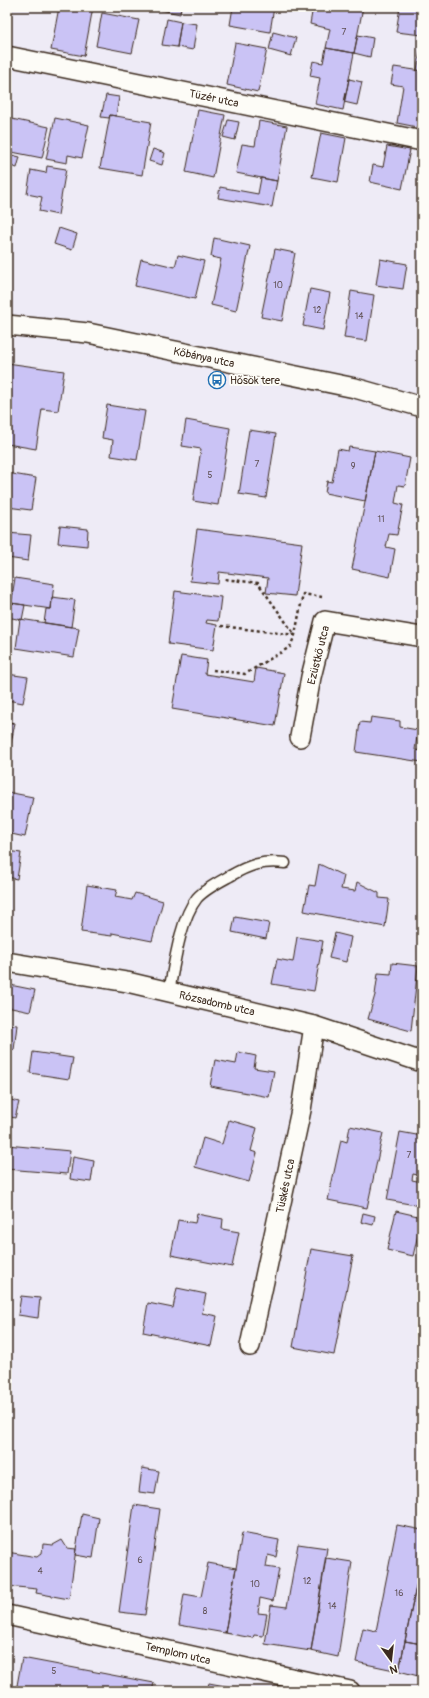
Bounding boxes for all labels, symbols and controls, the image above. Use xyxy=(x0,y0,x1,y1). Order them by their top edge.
house number: 7 xyxy=(342,27,347,38)
street label: Tüzér utca xyxy=(188,87,240,110)
house number: 10 xyxy=(273,280,283,291)
house number: 12 xyxy=(313,305,321,316)
house number: 14 xyxy=(355,311,364,322)
street label: Kőbánya utca xyxy=(172,345,236,370)
bus stop icon: Hősök tere xyxy=(207,370,227,390)
place label: Hősök tere xyxy=(230,374,280,387)
house number: 7 xyxy=(255,459,260,470)
house number: 9 xyxy=(351,461,356,472)
house number: 5 xyxy=(208,470,213,481)
house number: 11 xyxy=(377,514,385,525)
street label: Ezüstkő utca xyxy=(305,624,332,686)
street label: Rózsadomb utca xyxy=(178,988,256,1018)
house number: 7 xyxy=(407,1150,412,1161)
street label: Tüskés utca xyxy=(273,1158,298,1214)
house number: 6 xyxy=(137,1555,143,1566)
house number: 4 xyxy=(37,1566,43,1577)
house number: 12 xyxy=(303,1576,311,1587)
house number: 10 xyxy=(250,1579,260,1590)
house number: 16 xyxy=(395,1588,403,1599)
house number: 14 xyxy=(328,1601,337,1612)
house number: 8 xyxy=(203,1606,208,1617)
street label: Templom utca xyxy=(144,1640,212,1667)
north arrow xyxy=(371,1640,411,1680)
text: N xyxy=(388,1662,399,1677)
house number: 5 xyxy=(52,1666,57,1677)

